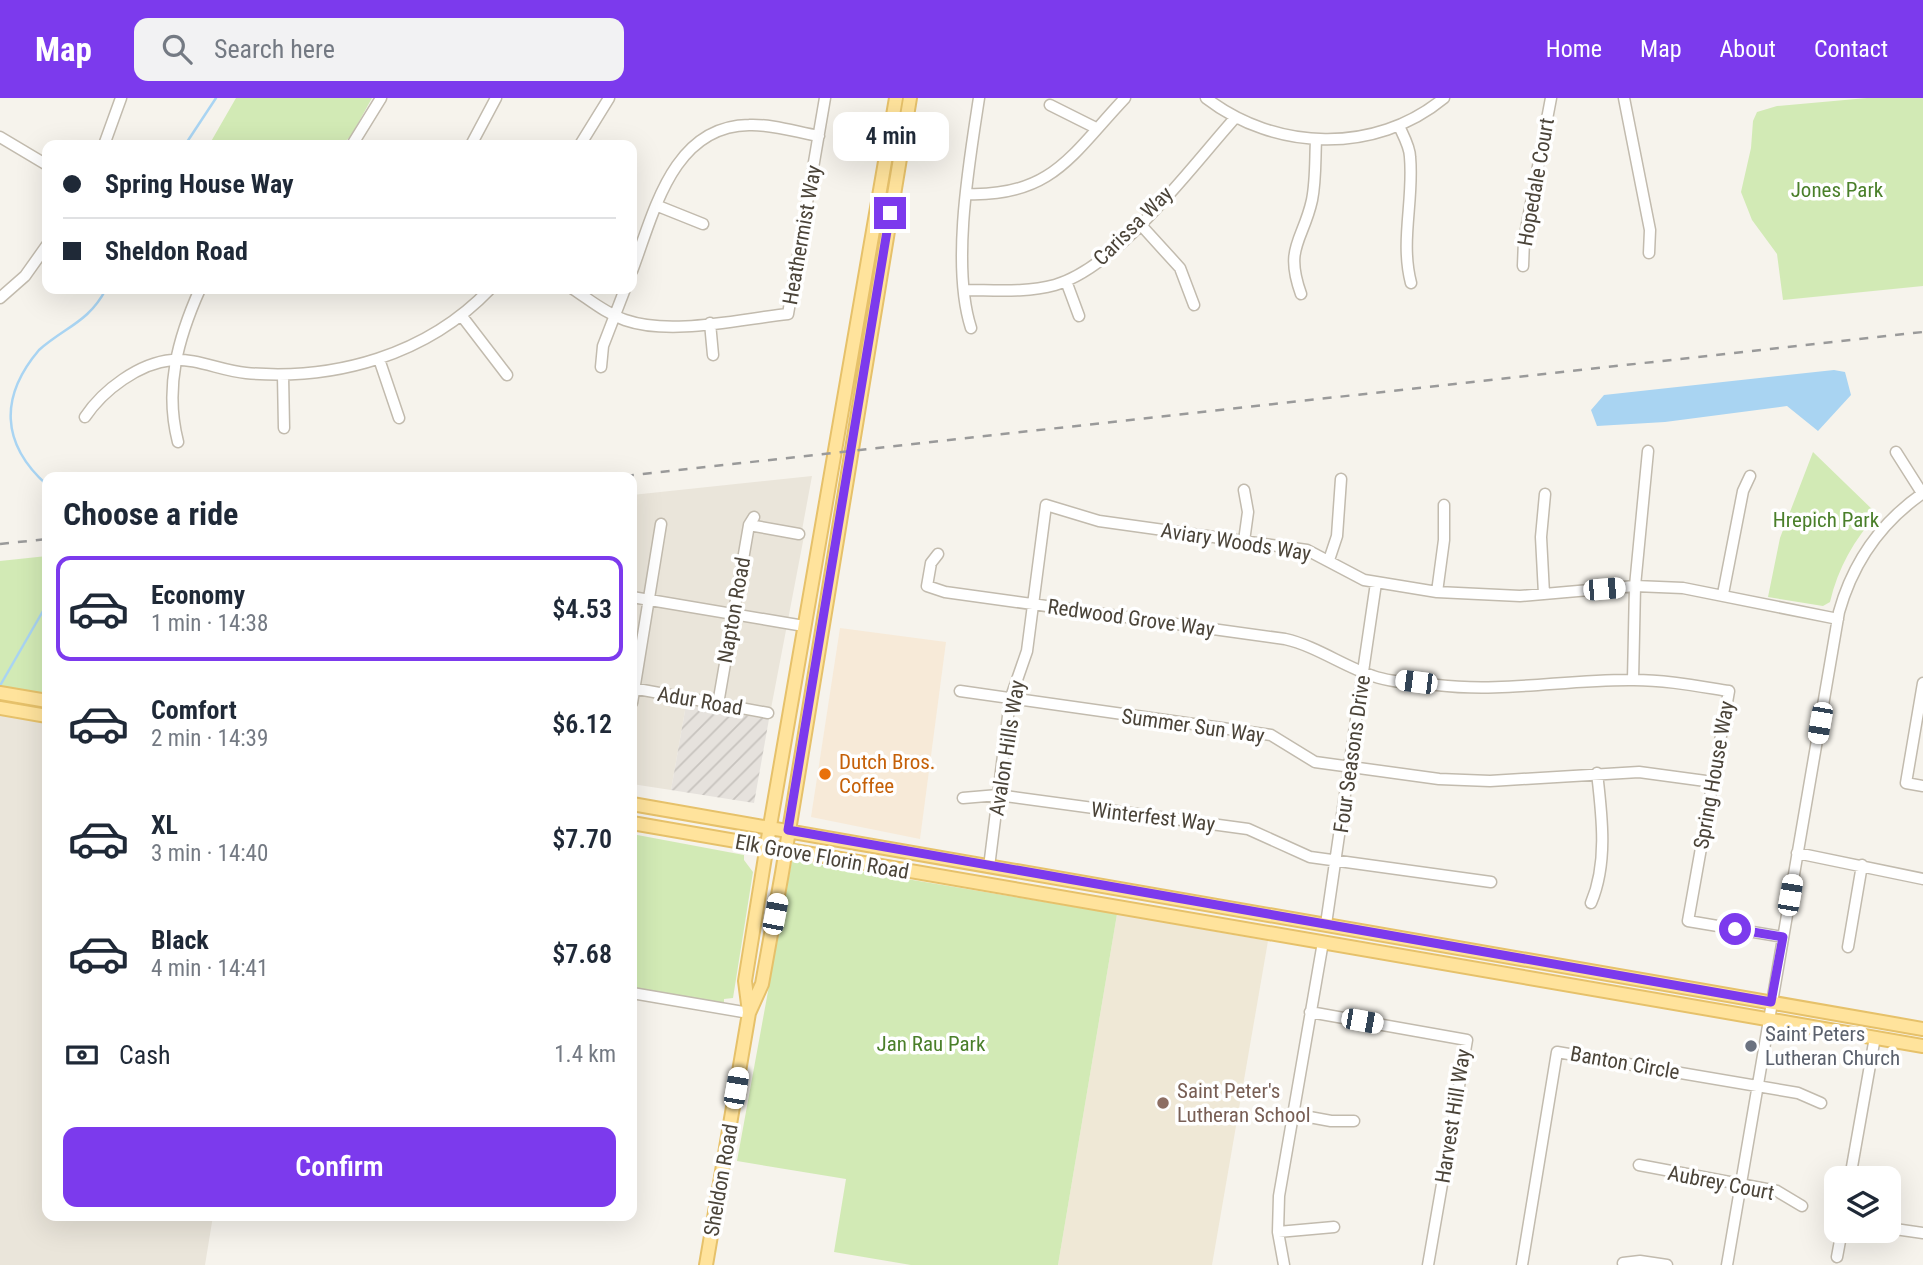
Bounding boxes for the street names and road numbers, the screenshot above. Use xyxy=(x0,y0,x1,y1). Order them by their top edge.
street label: Hopedale Court xyxy=(1513,116,1559,248)
street label: Heathermist Way xyxy=(778,163,826,307)
street label: Carissa Way xyxy=(1089,181,1178,270)
street label: Aviary Woods Way xyxy=(1159,518,1313,566)
street label: Napton Road xyxy=(713,555,755,665)
street label: Redwood Grove Way xyxy=(1046,594,1216,642)
street label: Four Seasons Drive xyxy=(1329,673,1375,834)
street label: Avalon Hills Way xyxy=(984,678,1030,818)
street label: Adur Road xyxy=(656,682,744,720)
street label: Spring House Way xyxy=(1689,699,1739,851)
street label: Summer Sun Way xyxy=(1120,704,1266,748)
street label: Winterfest Way xyxy=(1090,797,1217,837)
street label: Elk Grove Florin Road xyxy=(733,830,911,884)
street label: Banton Circle xyxy=(1568,1042,1682,1084)
street label: Harvest Hill Way xyxy=(1431,1047,1475,1185)
street label: Sheldon Road xyxy=(699,1122,743,1238)
street label: Aubrey Court xyxy=(1666,1161,1776,1205)

